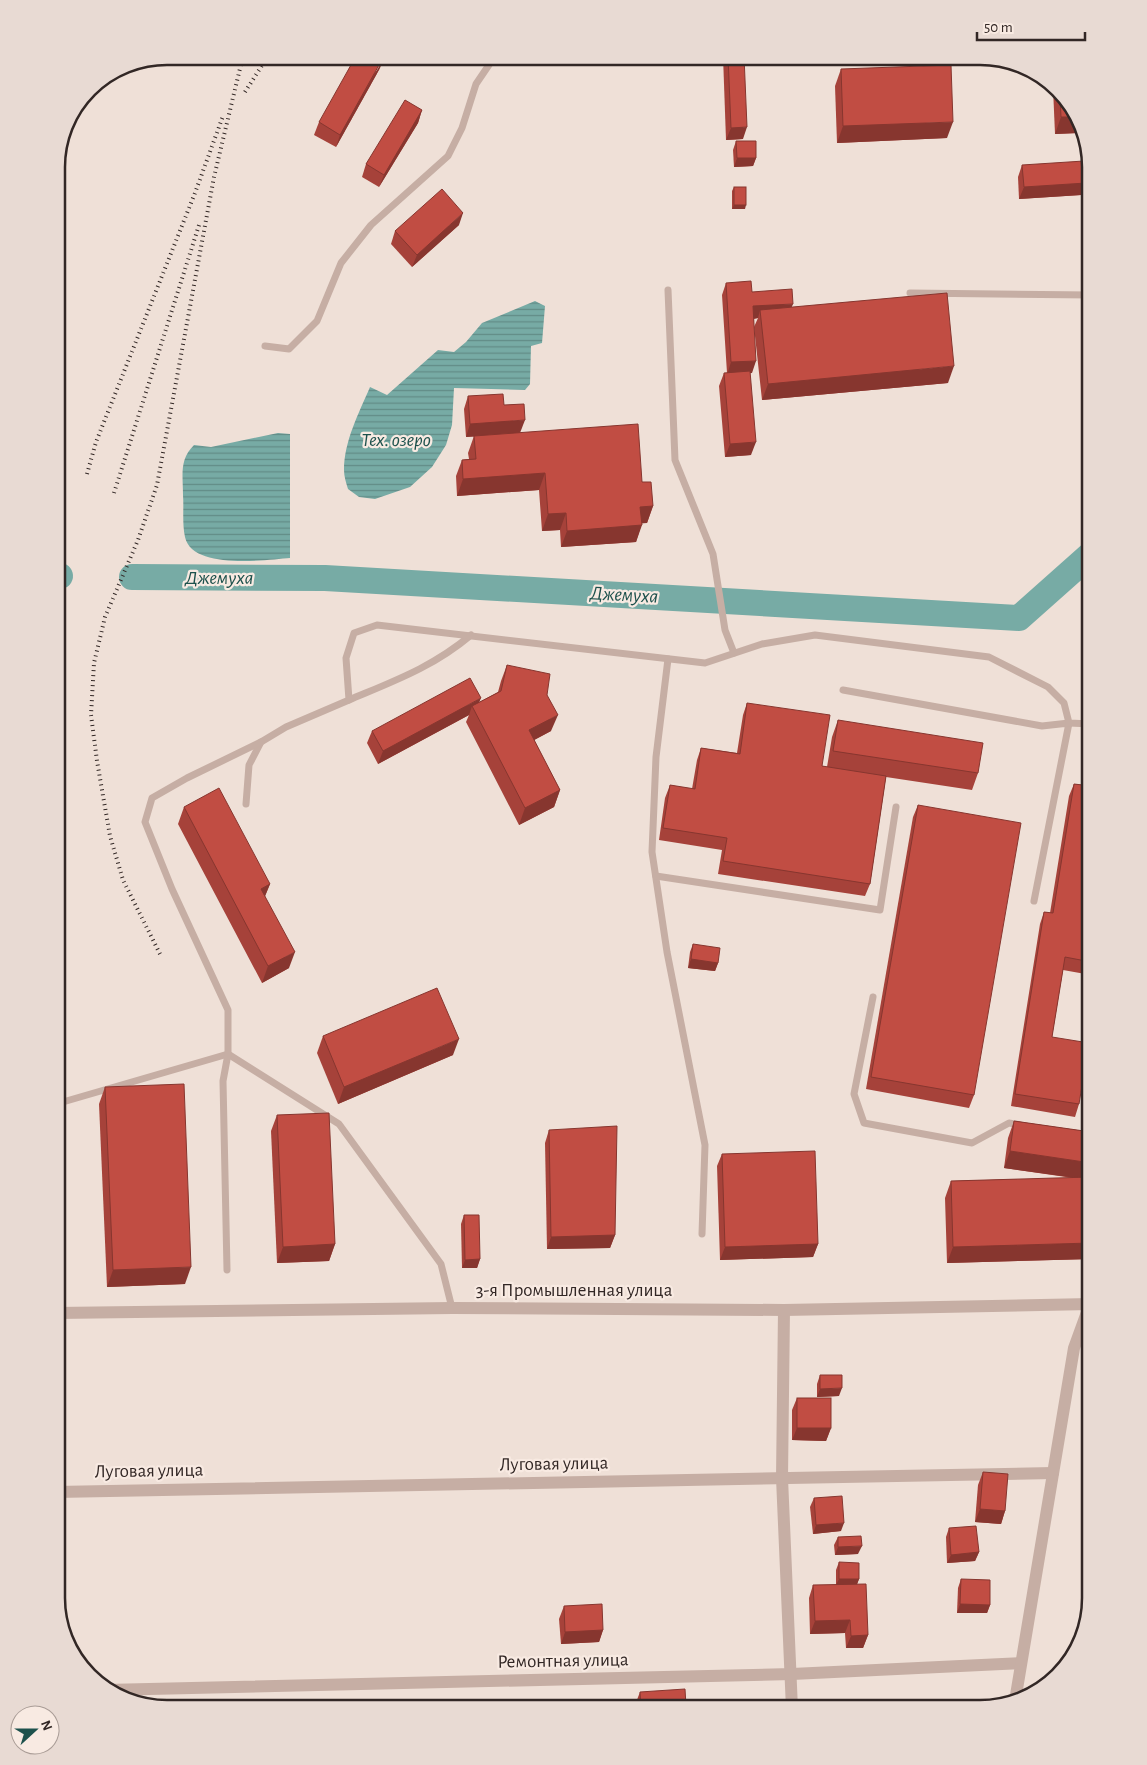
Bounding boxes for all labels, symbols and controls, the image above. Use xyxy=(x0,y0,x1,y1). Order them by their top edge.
scale bar xyxy=(977,10,1084,42)
text: 50 m xyxy=(984,20,1013,35)
water label: Тех. озеро xyxy=(361,430,431,450)
water label: Джемуха xyxy=(184,568,253,588)
water label: Джемуха xyxy=(588,583,659,607)
street label: 3-я Промышленная улица xyxy=(476,1281,673,1300)
street label: Луговая улица xyxy=(500,1454,609,1474)
street label: Луговая улица xyxy=(95,1461,204,1481)
street label: Ремонтная улица xyxy=(497,1650,629,1672)
north arrow xyxy=(10,1705,60,1755)
text: N xyxy=(38,1719,54,1733)

